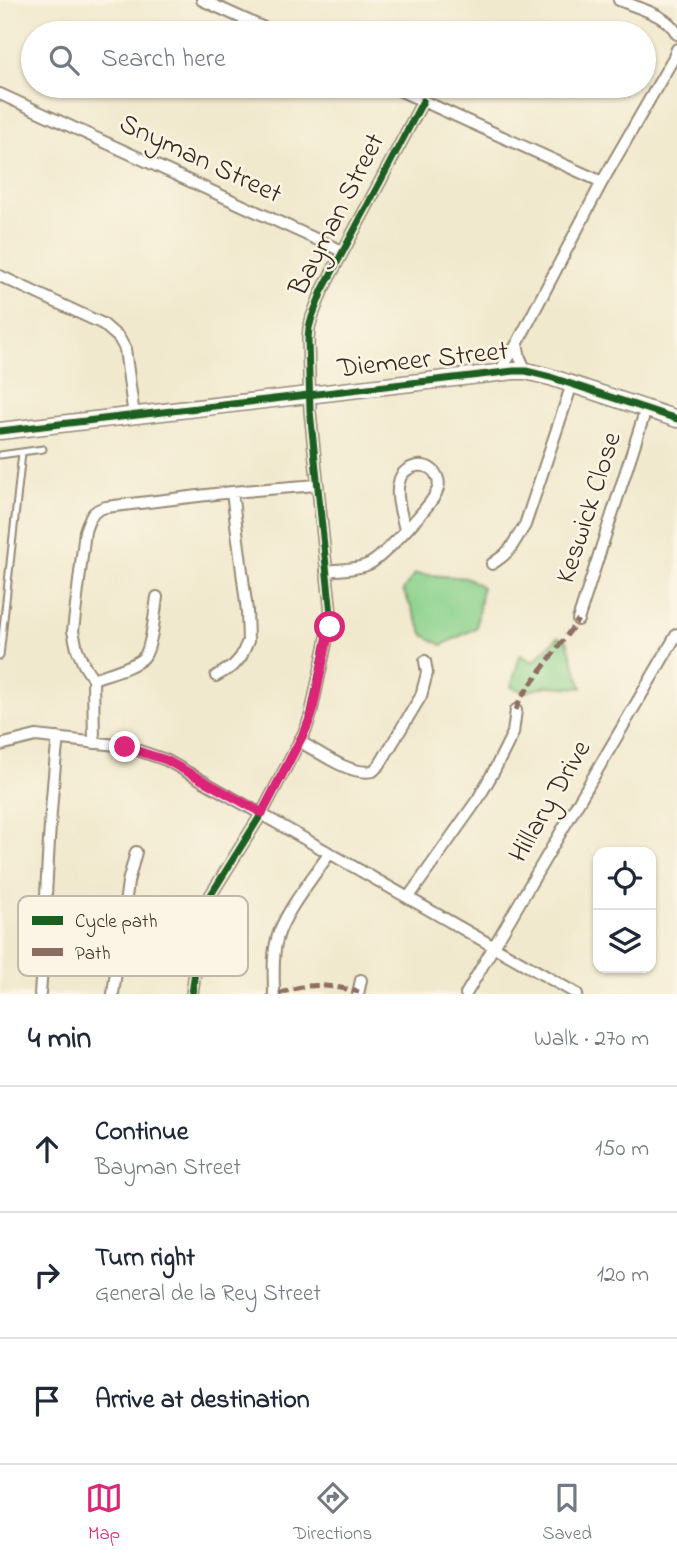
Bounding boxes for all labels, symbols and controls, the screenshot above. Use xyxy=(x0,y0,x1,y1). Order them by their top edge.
search box xyxy=(21,21,656,98)
icon: search xyxy=(45,41,83,79)
text: Search here xyxy=(101,41,226,79)
street label: Snyman Street xyxy=(112,104,288,216)
street label: Bayman Street xyxy=(279,127,397,304)
street label: Diemeer Street xyxy=(335,332,510,390)
street label: Keswick Close xyxy=(546,427,634,589)
route start xyxy=(314,611,345,642)
route end xyxy=(109,731,140,762)
street label: Hillary Drive xyxy=(499,733,603,871)
map controls xyxy=(593,847,656,973)
button: locate xyxy=(593,847,656,910)
legend xyxy=(18,896,248,976)
text: Cycle path xyxy=(75,909,157,937)
button: layers xyxy=(593,910,656,973)
text: Path xyxy=(75,941,111,968)
text: 4 min xyxy=(28,1018,91,1062)
text: Walk · 270 m xyxy=(534,1023,649,1056)
text: Continue xyxy=(95,1114,188,1152)
icon: ahead xyxy=(28,1130,66,1168)
text: 150 m xyxy=(595,1133,649,1166)
text: Bayman Street xyxy=(95,1152,241,1185)
text: Turn right xyxy=(95,1240,195,1278)
icon: right xyxy=(28,1256,66,1294)
text: 120 m xyxy=(597,1259,649,1292)
text: General de la Rey Street xyxy=(95,1278,321,1311)
icon: arrive xyxy=(28,1382,66,1420)
text: Arrive at destination xyxy=(95,1382,310,1420)
tab: Map xyxy=(85,1479,123,1548)
tab: Directions xyxy=(293,1479,372,1548)
tab: Saved xyxy=(542,1479,592,1548)

